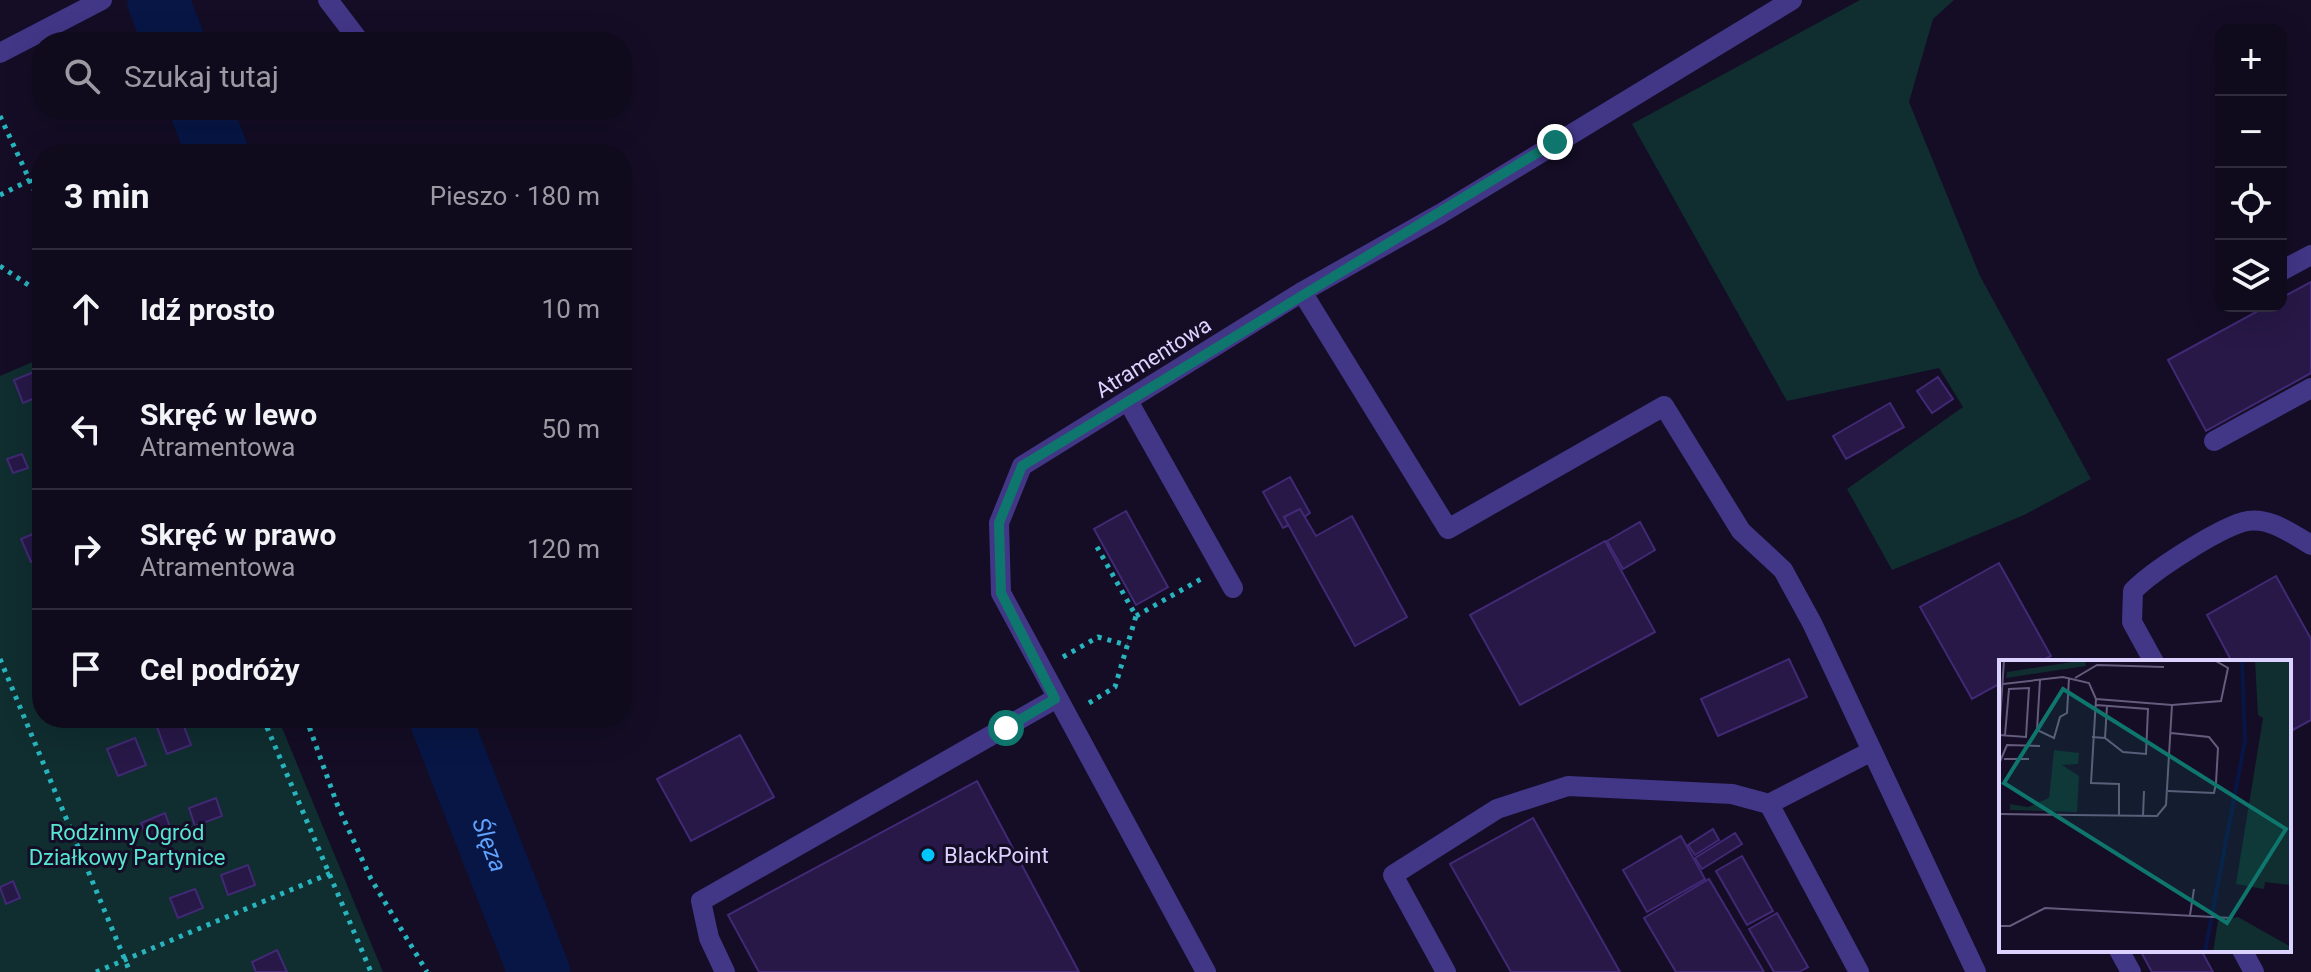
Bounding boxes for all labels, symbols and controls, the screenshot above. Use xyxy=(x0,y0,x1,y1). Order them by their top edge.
map controls xyxy=(2215,24,2287,312)
button: + xyxy=(2215,24,2287,96)
search box xyxy=(32,32,632,120)
icon: search xyxy=(60,54,104,98)
text: Szukaj tutaj xyxy=(124,59,279,94)
button: − xyxy=(2215,96,2287,168)
route end xyxy=(1537,124,1573,160)
button: locate xyxy=(2215,168,2287,240)
text: 3 min xyxy=(64,176,149,216)
text: Pieszo · 180 m xyxy=(430,181,600,211)
button: layers xyxy=(2215,240,2287,312)
icon: ahead xyxy=(64,287,108,331)
text: Idź prosto xyxy=(140,292,275,327)
text: 10 m xyxy=(542,294,600,324)
street label: Atramentowa xyxy=(1091,312,1216,403)
text: Skręć w lewo xyxy=(140,397,317,432)
icon: left xyxy=(64,407,108,451)
text: 50 m xyxy=(542,414,600,444)
text: Atramentowa xyxy=(140,432,295,462)
text: Skręć w prawo xyxy=(140,517,336,552)
icon: right xyxy=(64,527,108,571)
text: 120 m xyxy=(527,534,600,564)
text: Atramentowa xyxy=(140,552,295,582)
icon: arrive xyxy=(64,647,108,691)
text: Cel podróży xyxy=(140,652,300,687)
inset map xyxy=(1999,660,2291,952)
route start xyxy=(988,710,1024,746)
water label: Ślęza xyxy=(466,814,513,876)
park label: Rodzinny Ogród Działkowy Partynice xyxy=(29,820,225,870)
place label: BlackPoint xyxy=(944,843,1049,868)
marker: BlackPoint xyxy=(919,846,937,864)

